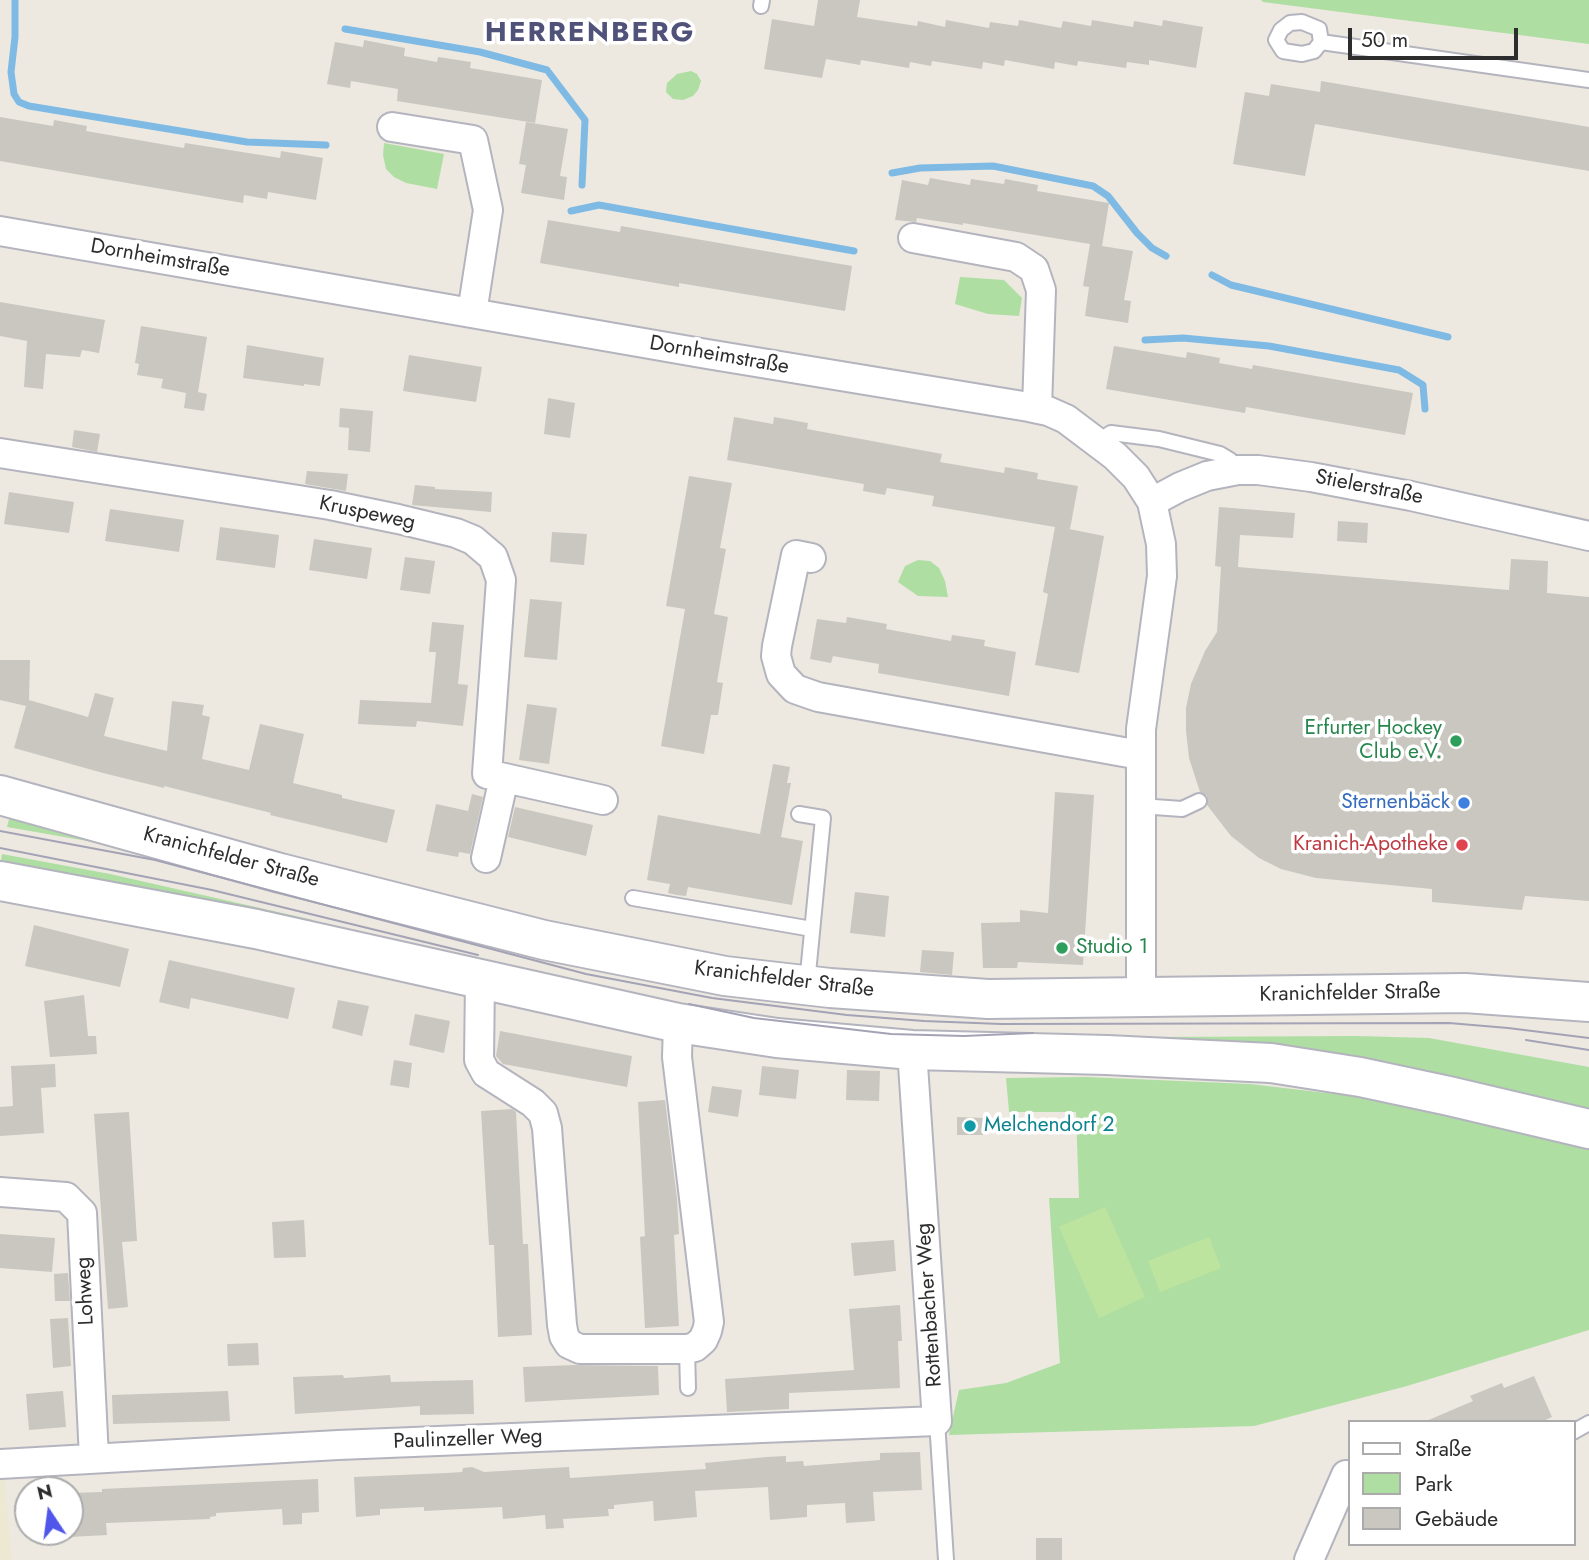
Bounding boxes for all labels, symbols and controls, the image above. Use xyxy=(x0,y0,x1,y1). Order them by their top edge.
scale bar xyxy=(1351,14,1521,58)
district label: HERRENBERG xyxy=(486,17,694,51)
text: 50 m xyxy=(1361,25,1408,55)
street label: Dornheimstraße xyxy=(88,234,232,284)
street label: Dornheimstraße xyxy=(647,331,791,381)
street label: Stielerstraße xyxy=(1313,465,1425,511)
street label: Kruspeweg xyxy=(317,492,417,536)
place label: Erfurter Hockey Club e.V. xyxy=(1304,716,1442,766)
marker: Erfurter Hockey Club e.V. xyxy=(1448,733,1464,749)
place label: Sternenbäck xyxy=(1341,790,1450,816)
marker: Sternenbäck xyxy=(1456,795,1472,811)
street label: Kranichfelder Straße xyxy=(140,822,322,894)
place label: Kranich-Apotheke xyxy=(1293,832,1448,858)
marker: Kranich-Apotheke xyxy=(1454,837,1470,853)
place label: Studio 1 xyxy=(1076,935,1148,961)
marker: Studio 1 xyxy=(1054,940,1070,956)
street label: Kranichfelder Straße xyxy=(693,956,875,1004)
street label: Kranichfelder Straße xyxy=(1259,980,1441,1008)
place label: Melchendorf 2 xyxy=(984,1113,1114,1139)
marker: Melchendorf 2 xyxy=(962,1118,978,1134)
street label: Rottenbacher Weg xyxy=(912,1222,948,1388)
street label: Lohweg xyxy=(72,1256,100,1326)
legend xyxy=(1348,1420,1575,1546)
street label: Paulinzeller Weg xyxy=(393,1425,543,1455)
text: Straße xyxy=(1415,1434,1472,1464)
text: Park xyxy=(1415,1469,1452,1499)
north arrow xyxy=(14,1476,84,1546)
text: N xyxy=(34,1477,55,1507)
text: Gebäude xyxy=(1415,1504,1498,1534)

